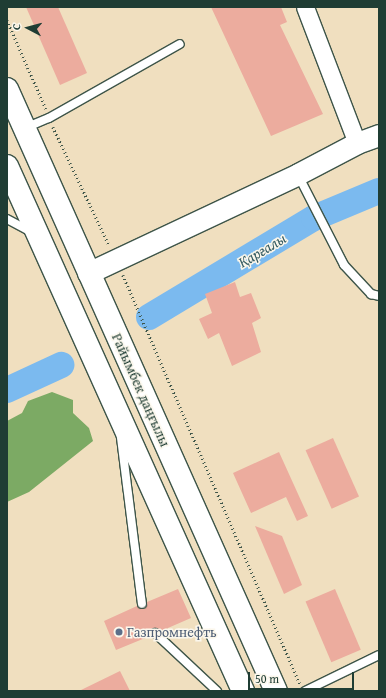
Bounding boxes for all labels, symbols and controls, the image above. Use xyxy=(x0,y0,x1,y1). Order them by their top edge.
north arrow xyxy=(8,8,48,48)
text: С xyxy=(8,23,24,31)
water label: Қарғалы xyxy=(235,229,289,271)
street label: Райымбек даңғылы xyxy=(108,331,174,449)
place label: Газпромнефть xyxy=(127,624,217,640)
marker: Газпромнефть xyxy=(114,627,124,637)
scale bar xyxy=(250,664,356,690)
text: 50 m xyxy=(255,670,279,687)

